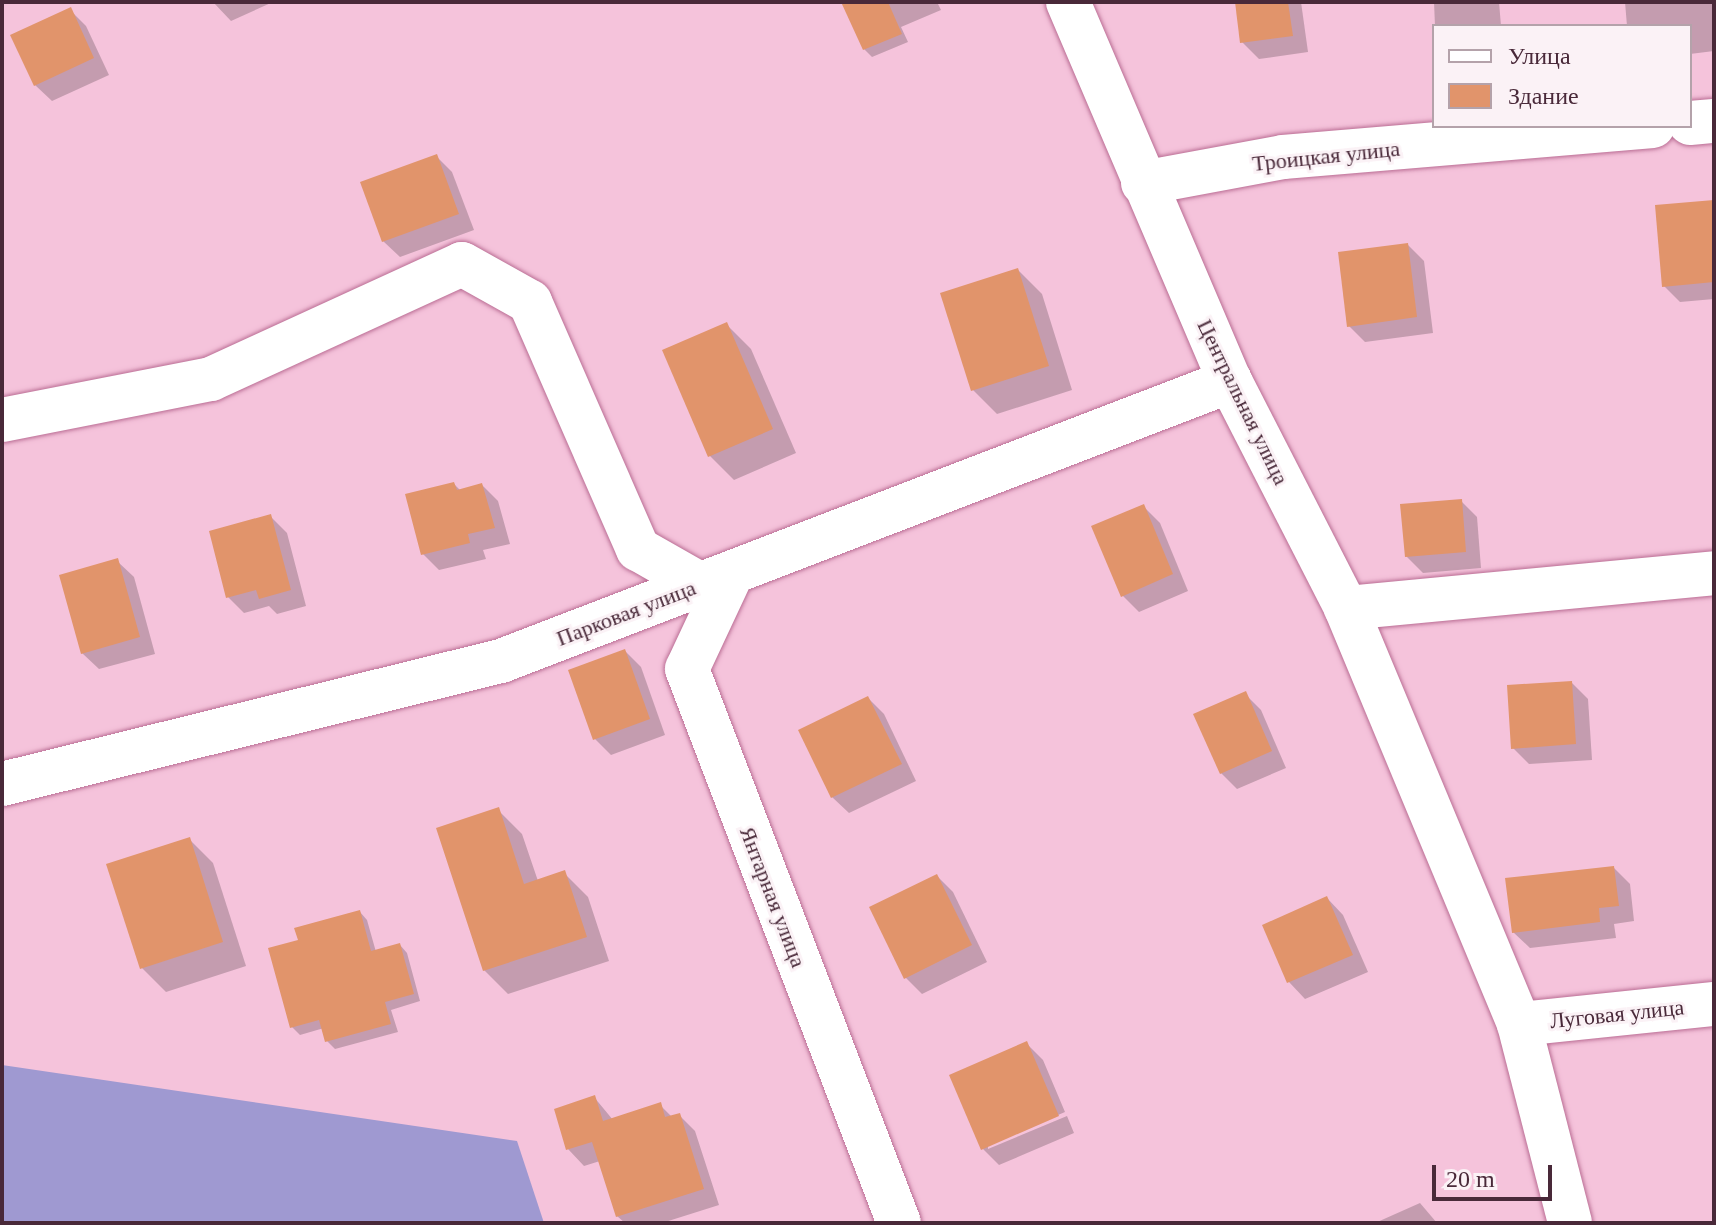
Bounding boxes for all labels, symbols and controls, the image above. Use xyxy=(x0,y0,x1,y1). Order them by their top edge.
legend xyxy=(1432,24,1692,128)
text: Улица xyxy=(1508,43,1571,69)
text: Здание xyxy=(1508,83,1579,109)
street label: Троицкая улица xyxy=(1251,135,1401,177)
street label: Центральная улица xyxy=(1192,315,1294,489)
street label: Парковая улица xyxy=(553,574,699,652)
street label: Янтарная улица xyxy=(734,823,812,971)
street label: Луговая улица xyxy=(1549,994,1685,1034)
scale bar xyxy=(1436,1149,1556,1199)
text: 20 m xyxy=(1446,1166,1495,1192)

